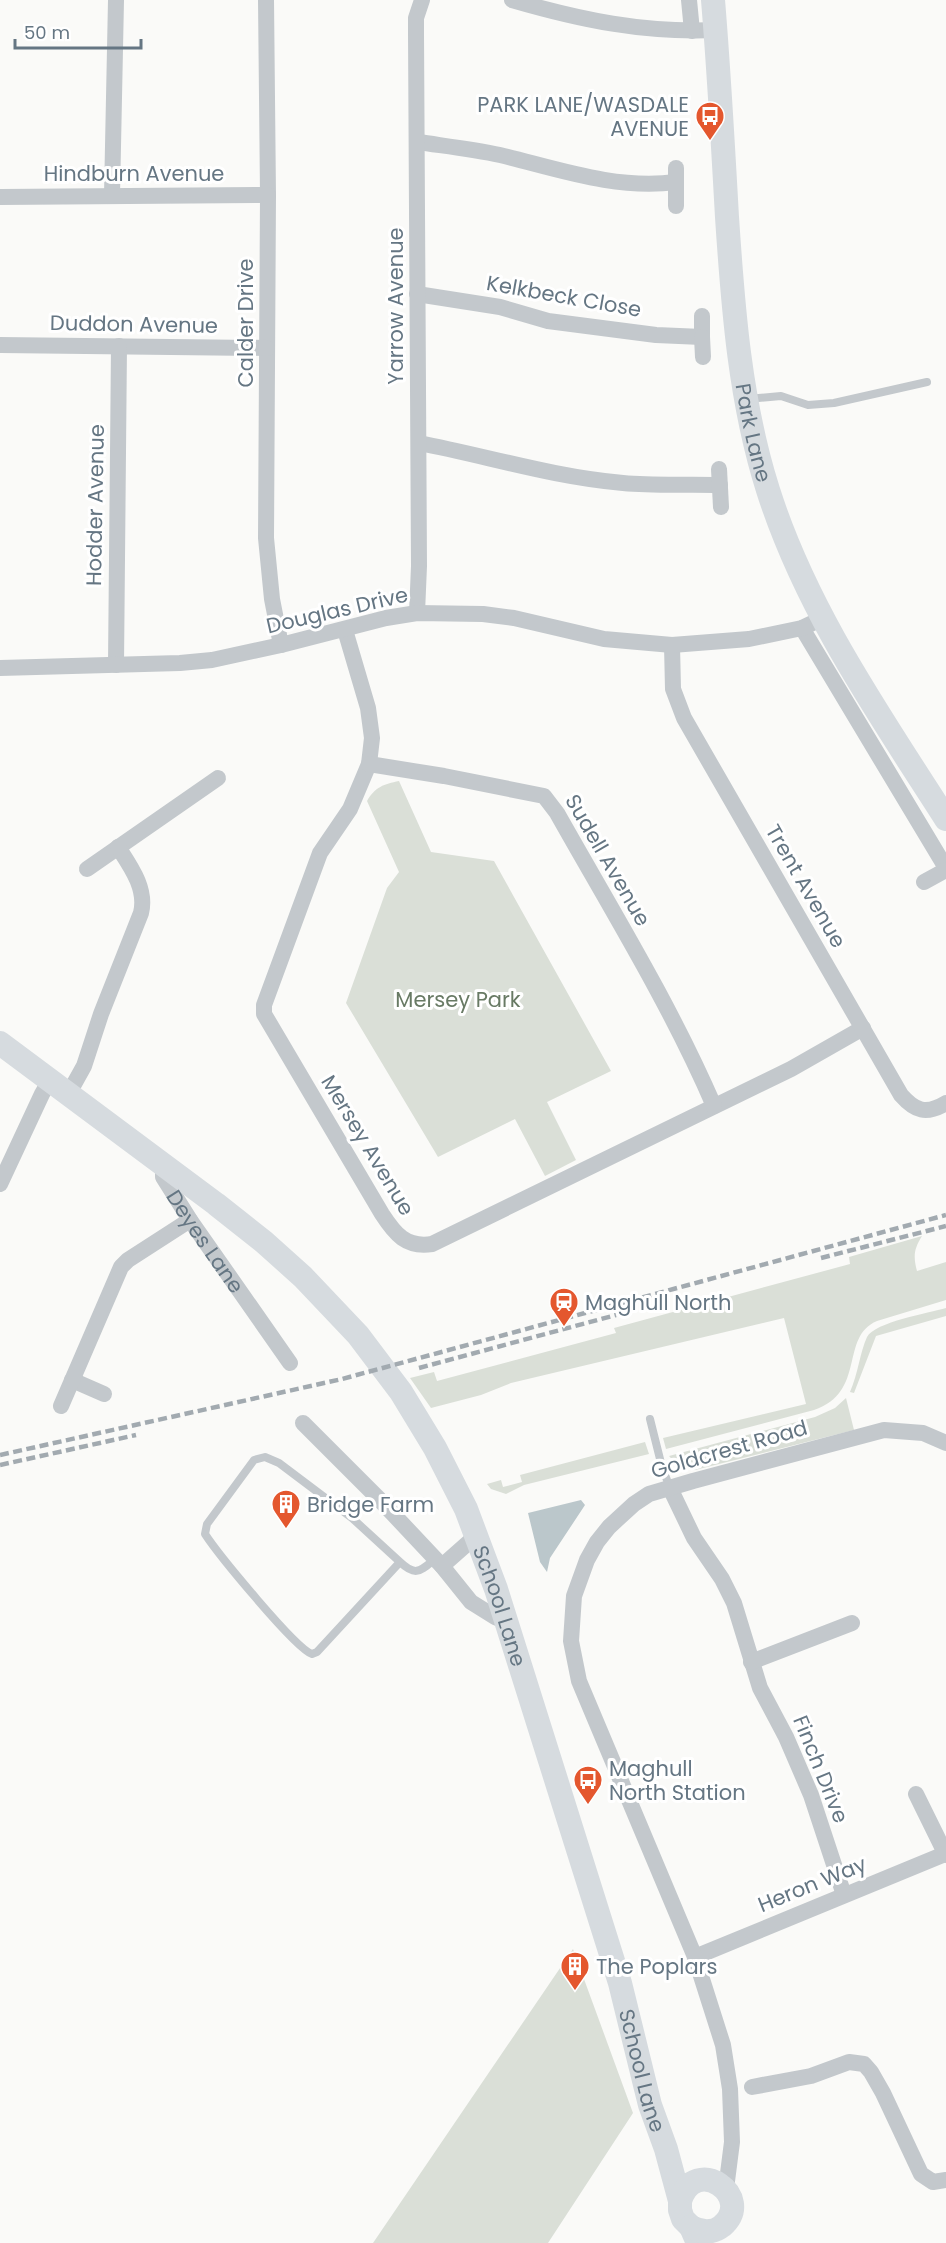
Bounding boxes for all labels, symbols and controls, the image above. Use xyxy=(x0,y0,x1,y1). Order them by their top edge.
scale bar xyxy=(15,12,141,50)
text: 50 m xyxy=(24,20,70,45)
place label: PARK LANE/WASDALE AVENUE xyxy=(477,90,689,143)
bus stop icon: PARK LANE/WASDALE AVENUE xyxy=(694,100,726,142)
street label: Hindburn Avenue xyxy=(44,159,224,188)
street label: Yarrow Avenue xyxy=(381,227,410,385)
street label: Calder Drive xyxy=(231,259,260,387)
street label: Kelkbeck Close xyxy=(484,268,644,324)
street label: Duddon Avenue xyxy=(50,308,218,340)
street label: Park Lane xyxy=(729,381,779,485)
street label: Hodder Avenue xyxy=(79,424,111,586)
street label: Douglas Drive xyxy=(263,580,411,640)
street label: Sudell Avenue xyxy=(558,789,658,931)
street label: Trent Avenue xyxy=(759,819,853,953)
park label: Mersey Park xyxy=(395,985,521,1014)
street label: Mersey Avenue xyxy=(315,1069,421,1221)
street label: Deyes Lane xyxy=(160,1184,251,1299)
station icon: Maghull North xyxy=(548,1286,580,1328)
place label: Maghull North xyxy=(585,1288,731,1317)
street label: Goldcrest Road xyxy=(647,1413,811,1485)
building icon: Bridge Farm xyxy=(270,1488,302,1530)
place label: Bridge Farm xyxy=(307,1490,434,1519)
street label: School Lane xyxy=(466,1541,534,1670)
street label: Finch Drive xyxy=(786,1711,856,1827)
place label: Maghull North Station xyxy=(609,1754,746,1807)
bus stop icon: Maghull North Station xyxy=(572,1764,604,1806)
street label: Heron Way xyxy=(754,1849,871,1919)
building icon: The Poplars xyxy=(559,1950,591,1992)
place label: The Poplars xyxy=(596,1952,717,1981)
street label: School Lane xyxy=(612,2006,673,2136)

